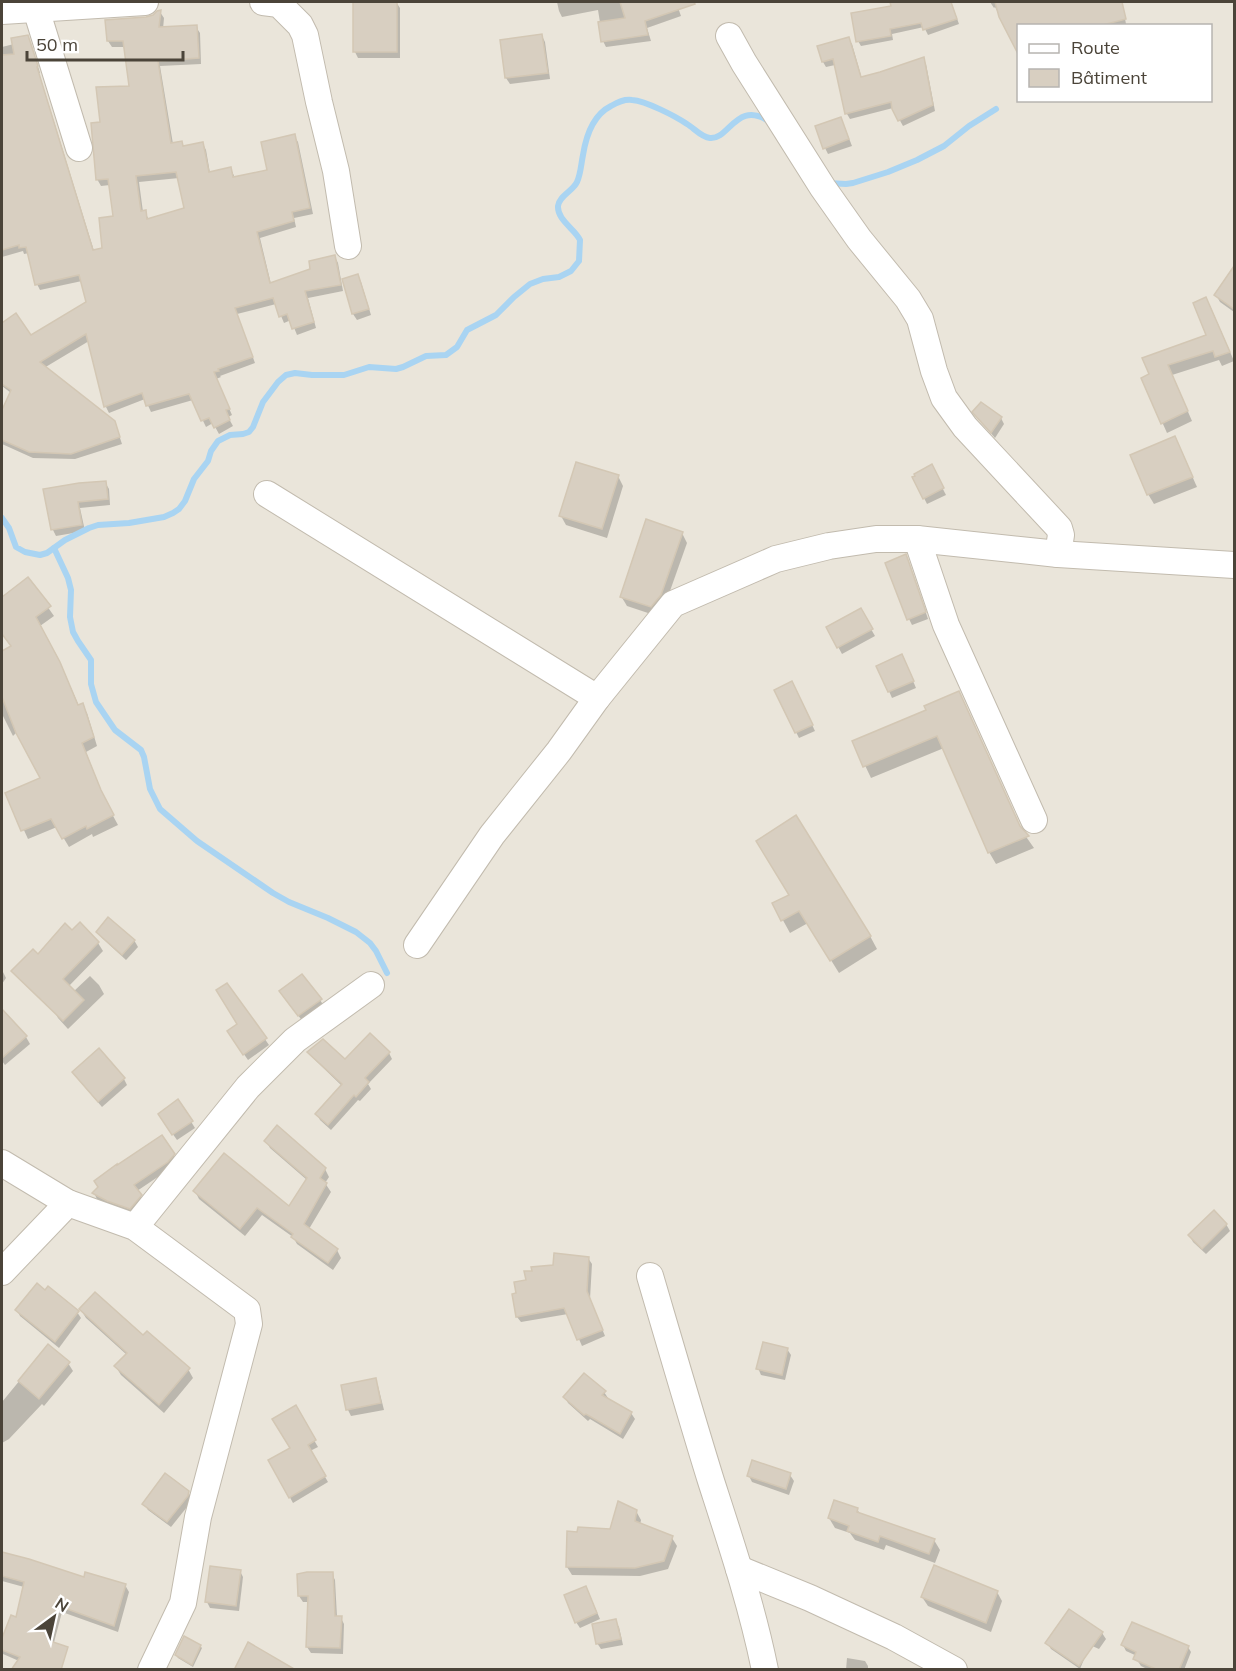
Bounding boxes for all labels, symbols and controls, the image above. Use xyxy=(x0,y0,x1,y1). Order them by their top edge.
scale bar xyxy=(27,24,183,62)
legend xyxy=(1017,24,1212,102)
text: 50 m xyxy=(36,33,78,56)
text: Route xyxy=(1071,36,1120,59)
text: Bâtiment xyxy=(1071,66,1147,89)
north arrow xyxy=(24,1587,84,1647)
text: N xyxy=(52,1593,73,1616)

